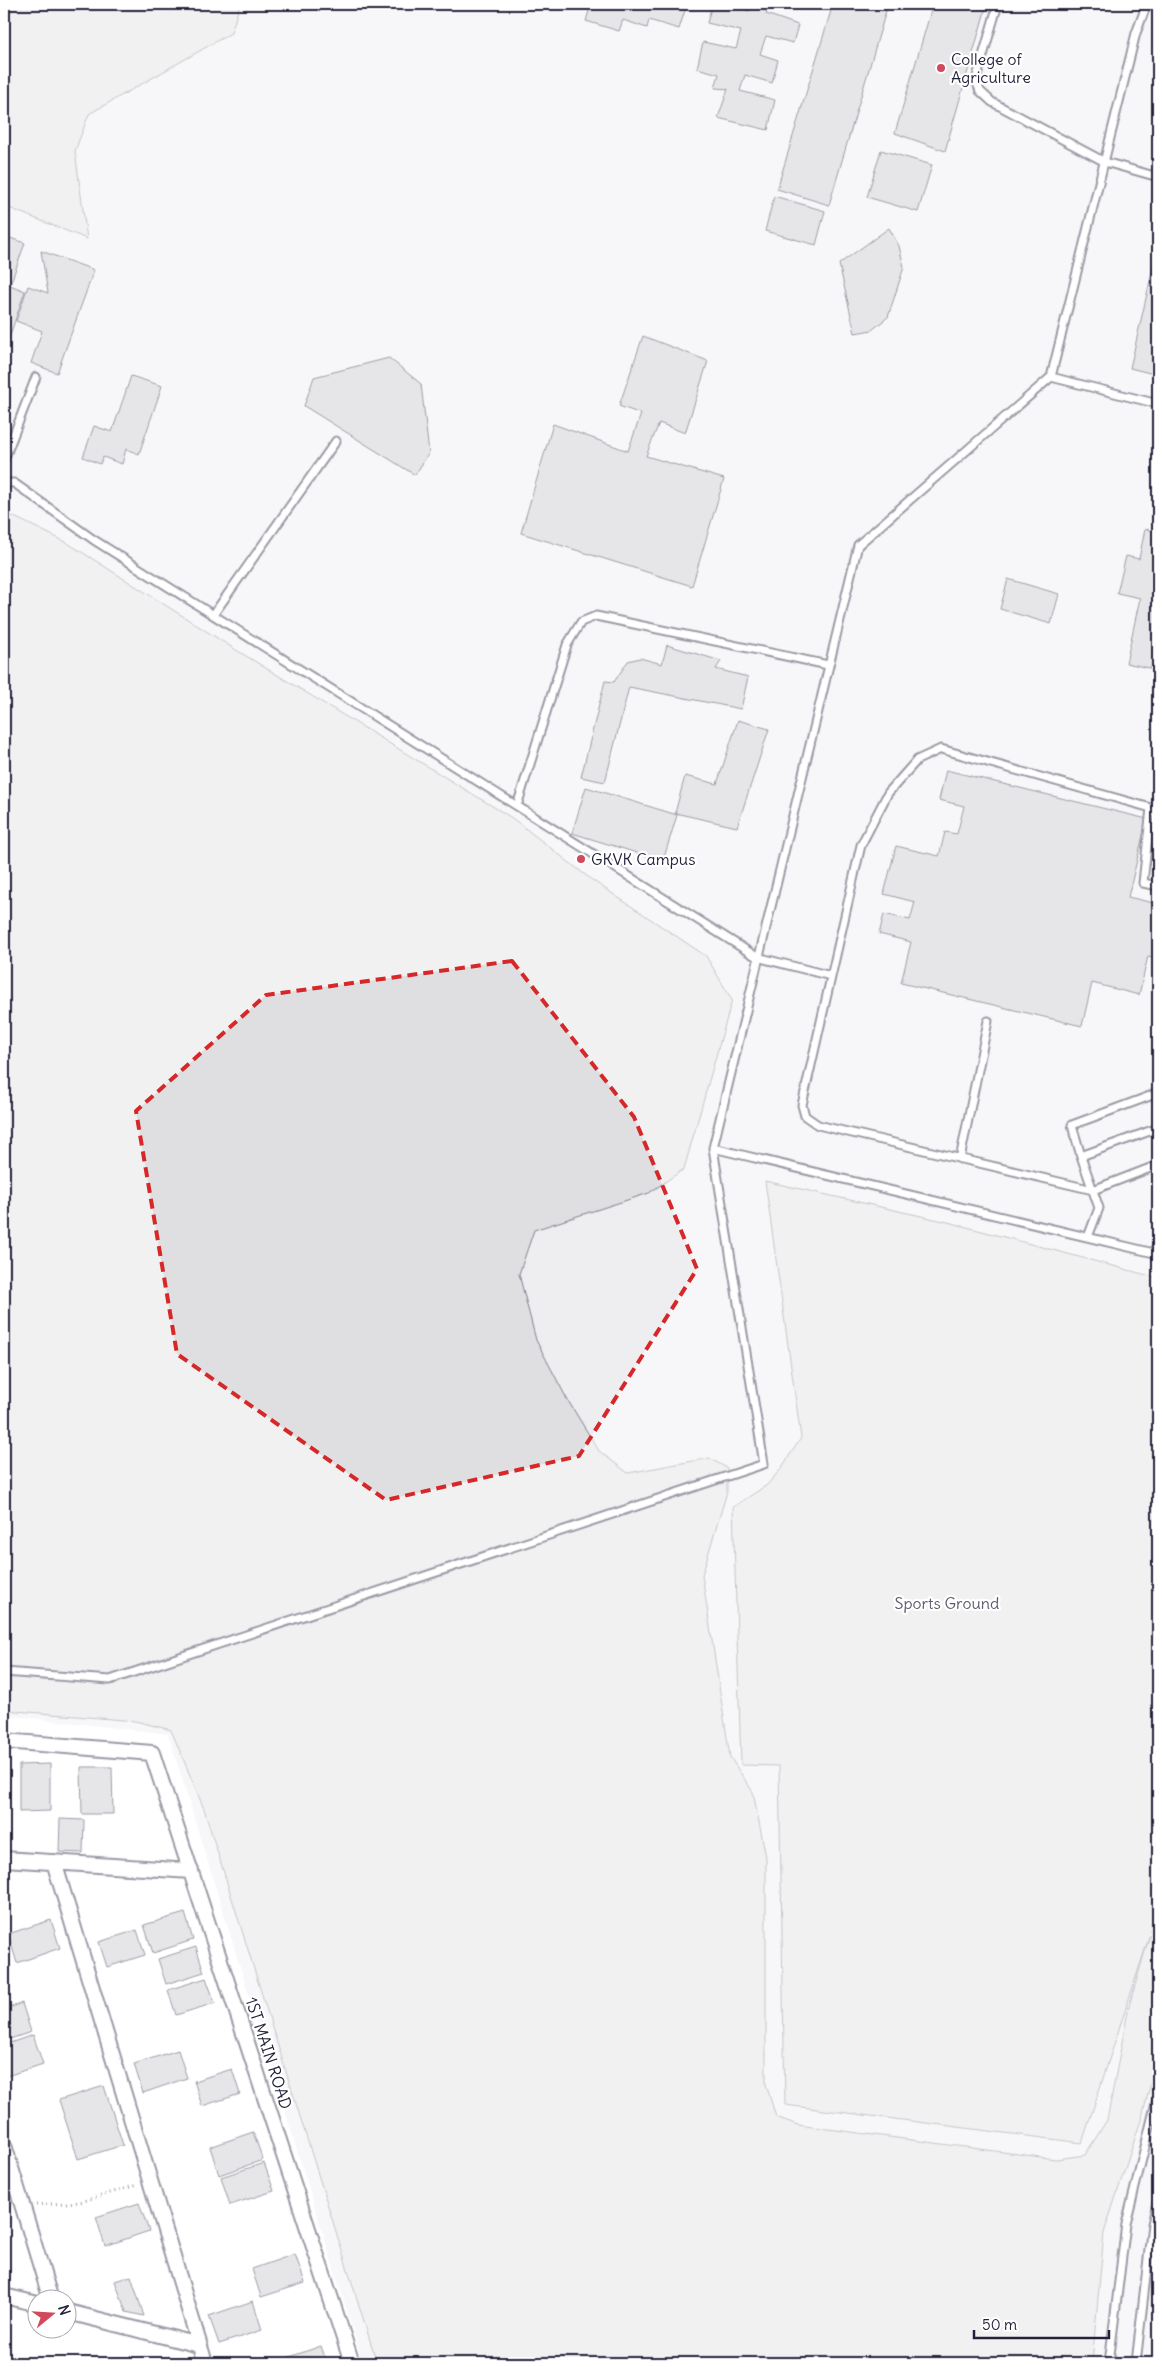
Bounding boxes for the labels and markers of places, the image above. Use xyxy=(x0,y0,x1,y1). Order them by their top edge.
place label: College of Agriculture xyxy=(951,49,1031,87)
marker: College of Agriculture xyxy=(935,62,947,74)
place label: GKVK Campus xyxy=(591,849,695,869)
marker: GKVK Campus xyxy=(575,853,587,865)

